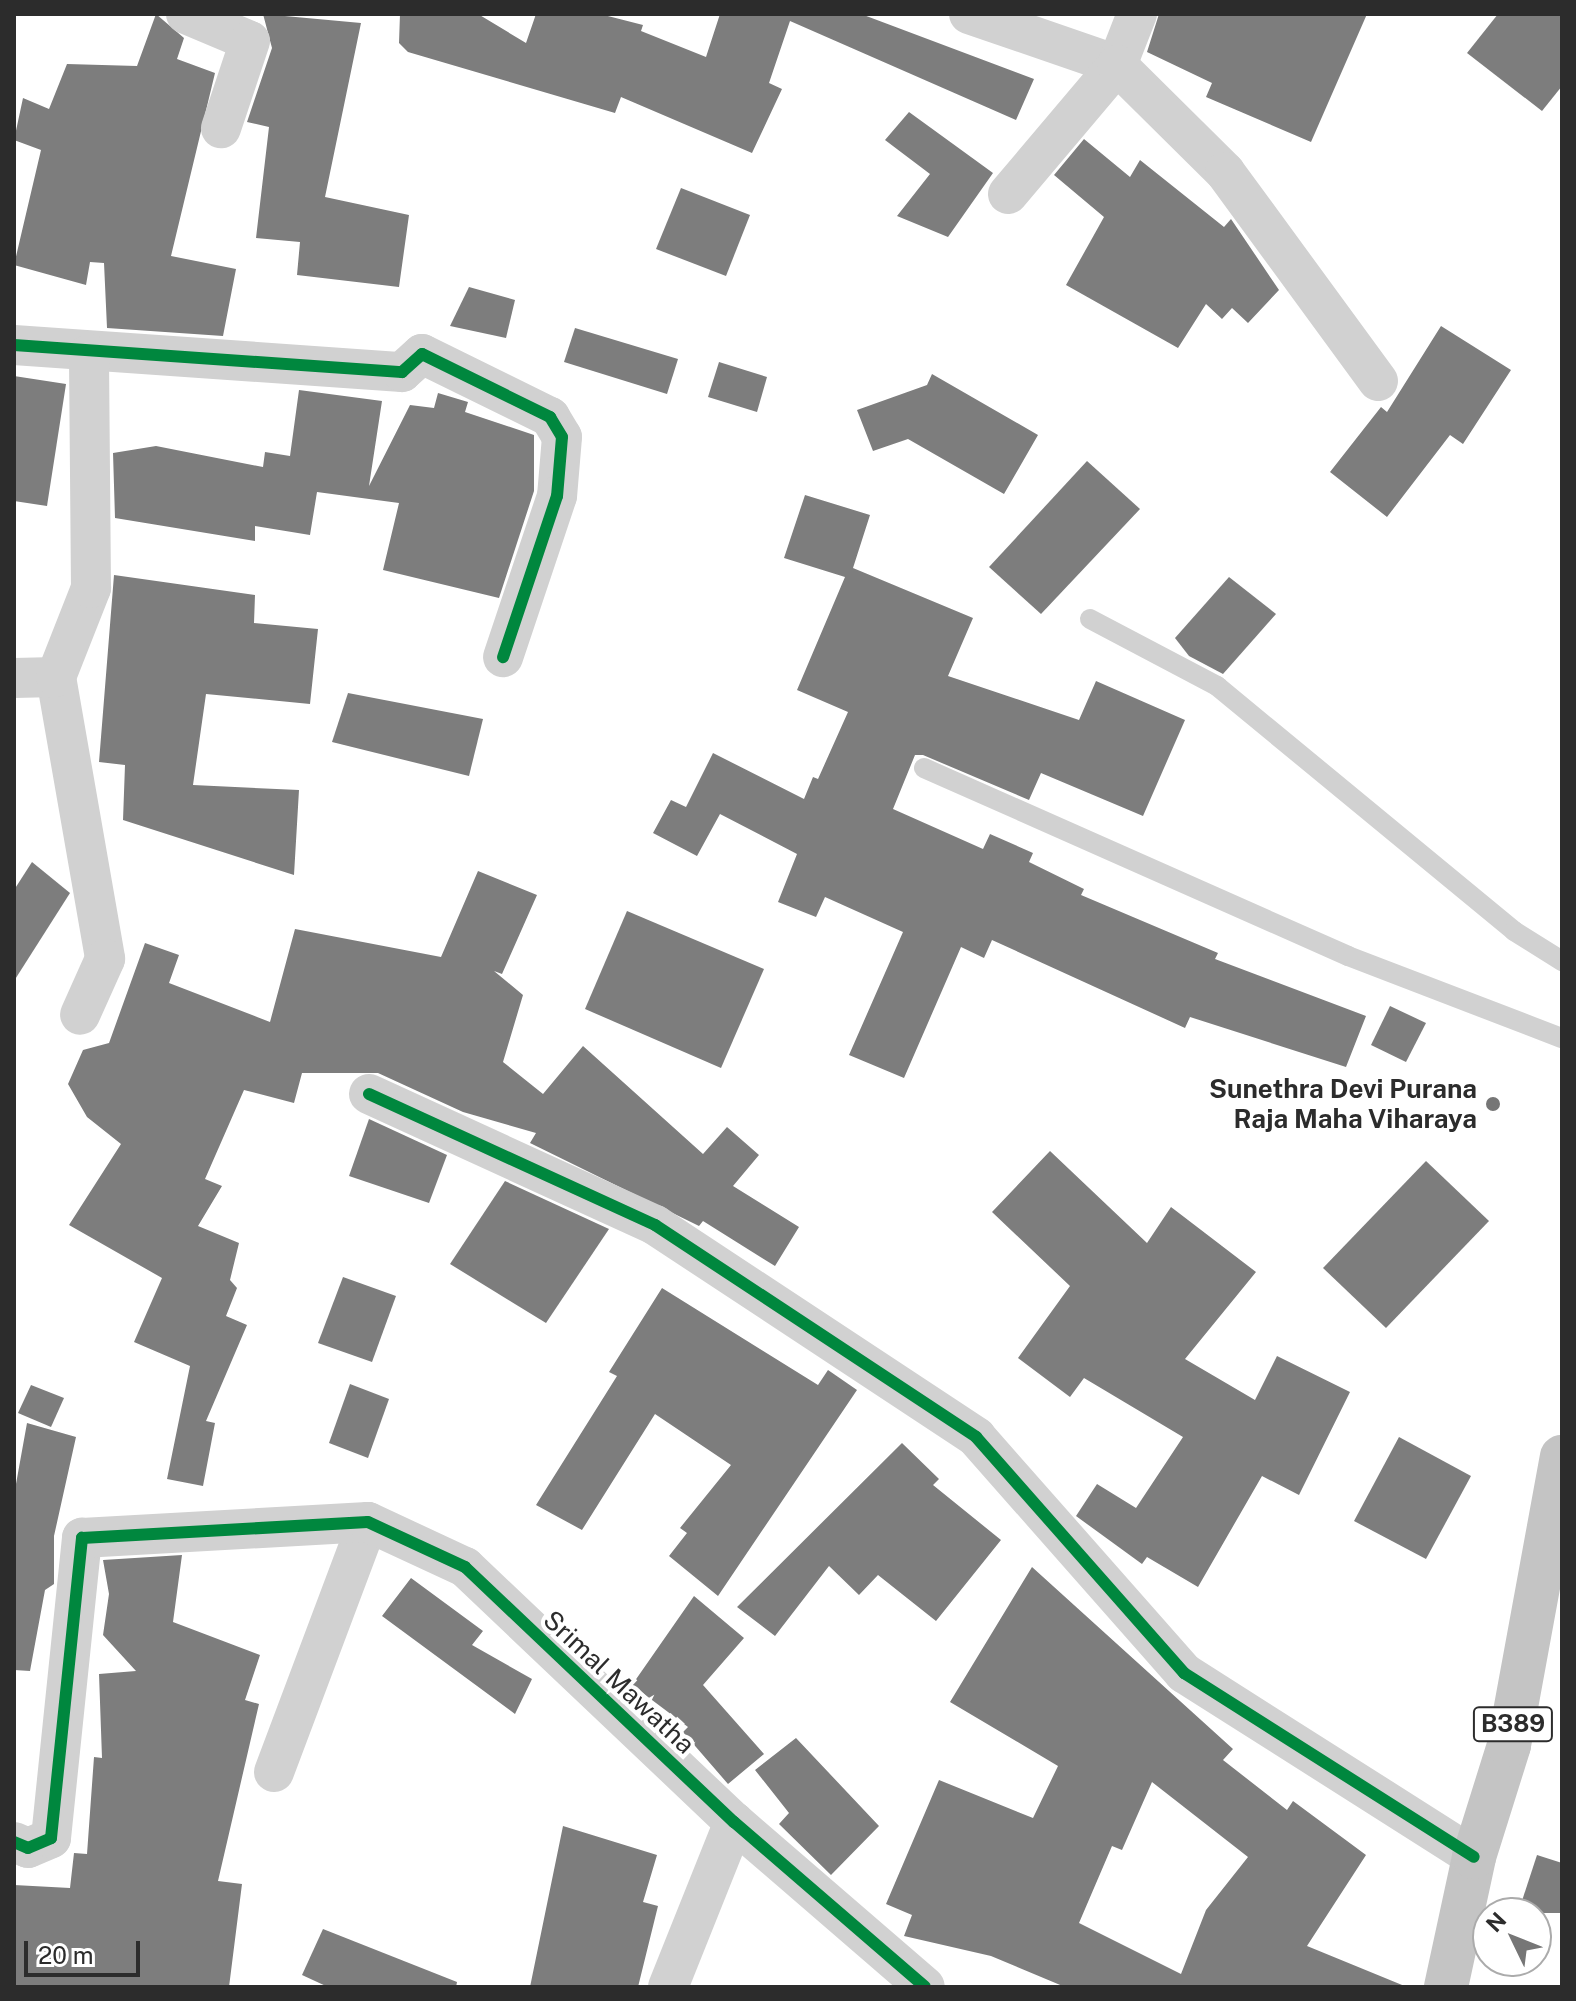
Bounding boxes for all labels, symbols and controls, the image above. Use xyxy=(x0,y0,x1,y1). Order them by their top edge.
place label: Sunethra Devi Purana Raja Maha Viharaya xyxy=(1209,1073,1477,1134)
marker: Sunethra Devi Purana Raja Maha Viharaya xyxy=(1484,1095,1502,1113)
street label: Srimal Mawatha xyxy=(537,1604,701,1760)
road number: B389 xyxy=(1471,1704,1555,1744)
north arrow xyxy=(1472,1897,1552,1977)
text: N xyxy=(1481,1907,1511,1937)
scale bar xyxy=(28,1925,144,1975)
text: 20 m xyxy=(38,1941,94,1969)

